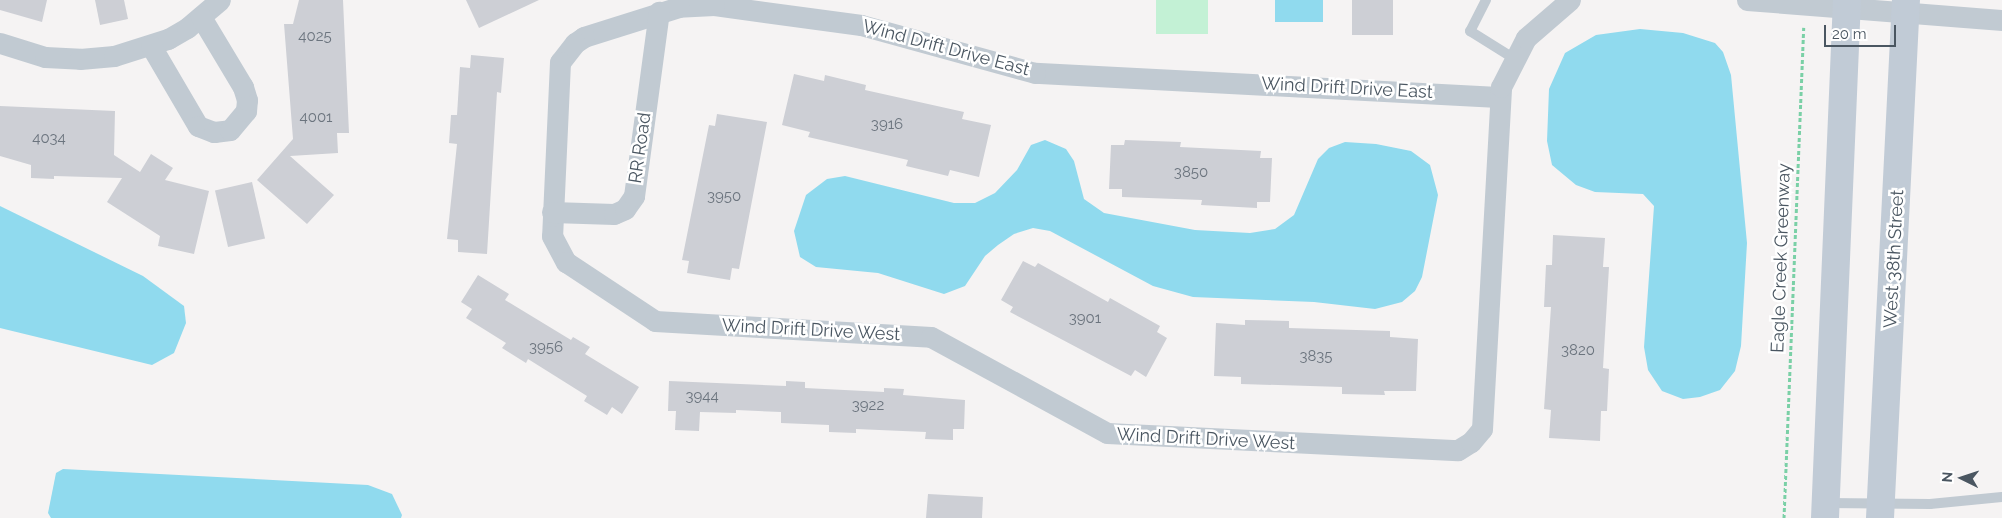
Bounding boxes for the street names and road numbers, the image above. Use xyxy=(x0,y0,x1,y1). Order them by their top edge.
street label: Wind Drift Drive East xyxy=(860,15,1032,81)
street label: Wind Drift Drive East xyxy=(1261,73,1433,103)
street label: RR Road xyxy=(624,111,656,185)
street label: Eagle Creek Greenway xyxy=(1767,163,1795,353)
street label: West 38th Street xyxy=(1880,189,1908,329)
street label: Wind Drift Drive West xyxy=(721,315,901,345)
street label: Wind Drift Drive West xyxy=(1116,424,1296,454)

